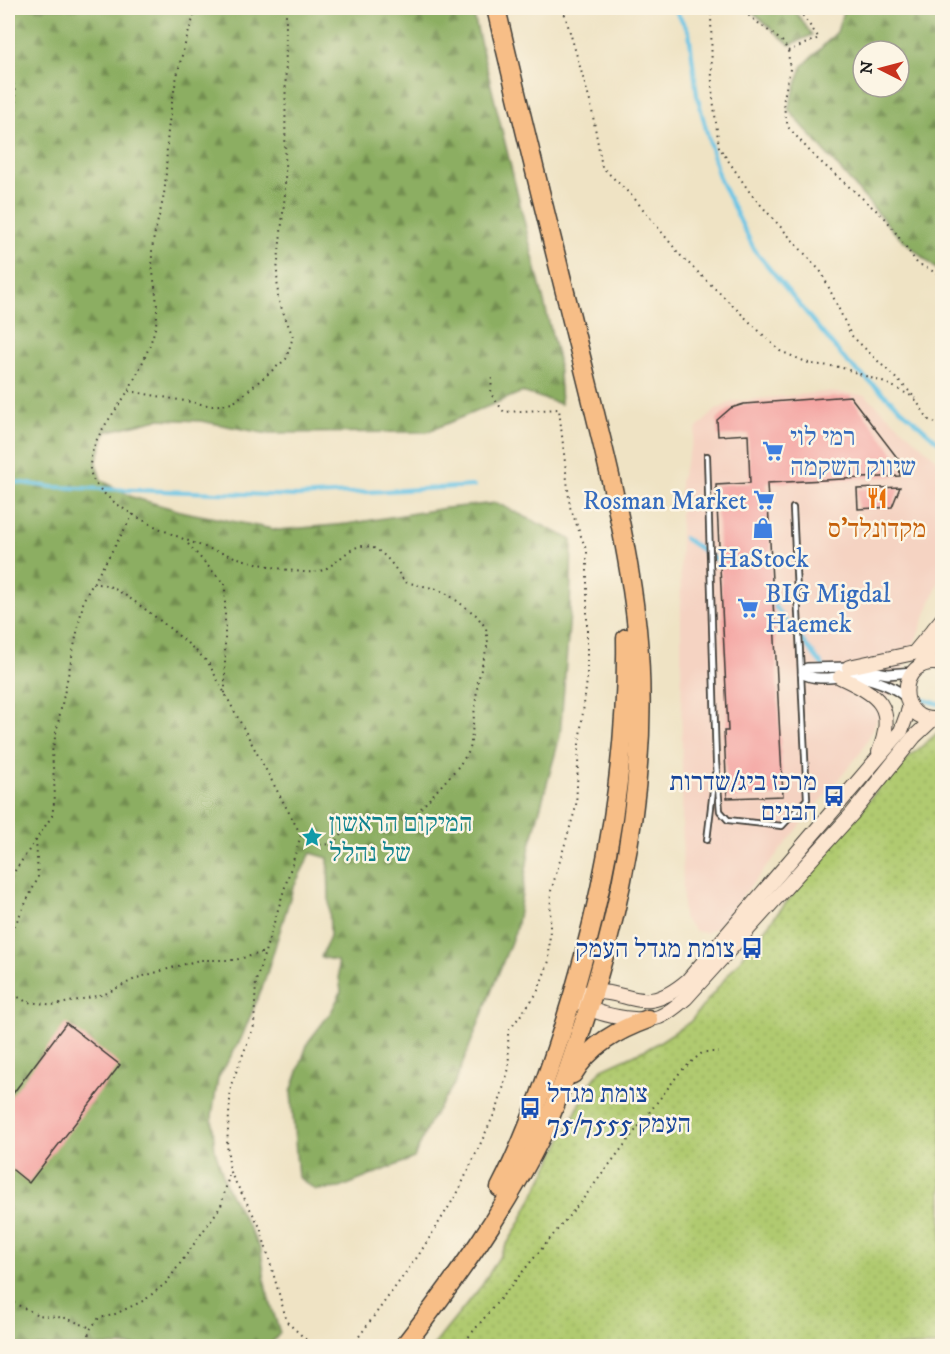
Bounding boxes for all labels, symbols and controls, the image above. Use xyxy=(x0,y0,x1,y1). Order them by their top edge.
north arrow xyxy=(851,39,911,99)
text: N xyxy=(856,60,878,75)
place label: רמי לוי שיווק השקמה xyxy=(790,421,916,484)
supermarket icon: רמי לוי שיווק השקמה xyxy=(761,439,785,463)
place label: Rosman Market xyxy=(583,485,747,518)
restaurant icon: מקדונלד'ס xyxy=(865,486,889,510)
supermarket icon: Rosman Market xyxy=(752,488,776,512)
place label: מקדונלד'ס xyxy=(828,513,926,546)
shop icon: HaStock xyxy=(751,516,775,540)
place label: HaStock xyxy=(717,543,809,576)
place label: BIG Migdal Haemek xyxy=(765,578,891,641)
supermarket icon: BIG Migdal Haemek xyxy=(736,596,760,620)
place label: מרכז ביג/שדרות הבנים xyxy=(669,766,817,829)
bus stop icon: מרכז ביג/שדרות הבנים xyxy=(822,784,846,808)
place label: המיקום הראשון של נהלל xyxy=(329,807,473,870)
place icon: המיקום הראשון של נהלל xyxy=(300,825,324,849)
place label: צומת מגדל העמק xyxy=(575,933,735,966)
bus stop icon: צומת מגדל העמק xyxy=(740,936,764,960)
place label: צומת מגדל העמק 75/7555 xyxy=(547,1078,691,1141)
bus stop icon: צומת מגדל העמק 75/7555 xyxy=(518,1096,542,1120)

